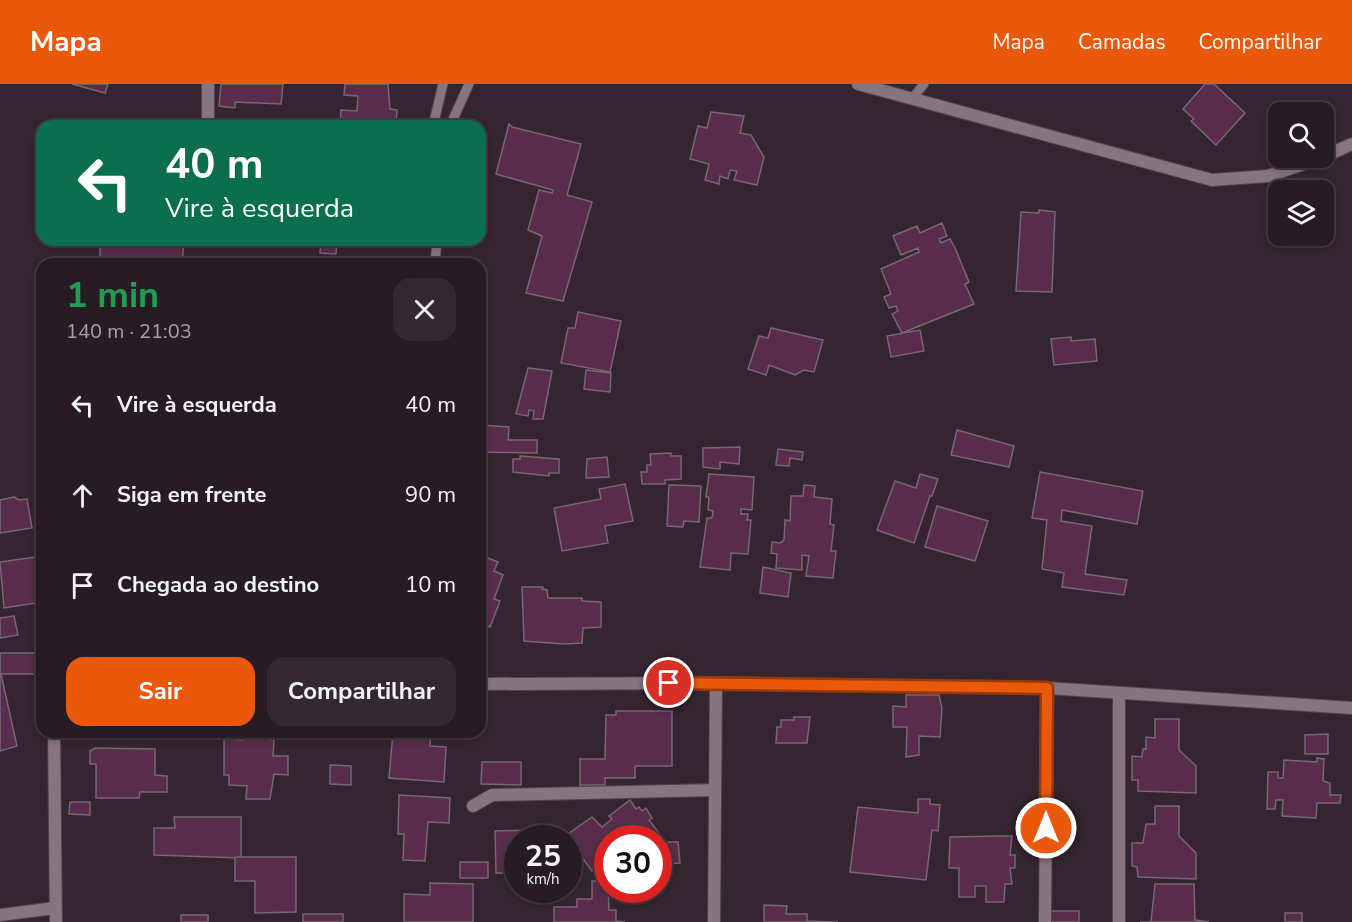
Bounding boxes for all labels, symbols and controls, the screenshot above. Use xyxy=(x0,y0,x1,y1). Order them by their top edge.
text: Mapa xyxy=(30,23,102,61)
text: Mapa xyxy=(993,28,1045,56)
text: Camadas xyxy=(1078,28,1165,56)
text: Compartilhar xyxy=(1198,28,1322,56)
map controls xyxy=(1268,102,1334,246)
button: search xyxy=(1268,102,1334,168)
text: 40 m xyxy=(165,136,264,193)
icon: left xyxy=(66,144,144,222)
button: layers xyxy=(1268,180,1334,246)
text: Vire à esquerda xyxy=(165,190,354,227)
text: 1 min xyxy=(66,271,159,320)
button: close xyxy=(393,278,456,341)
text: 140 m · 21:03 xyxy=(66,318,192,345)
icon: left xyxy=(66,389,99,422)
text: Vire à esquerda xyxy=(117,390,277,420)
text: 40 m xyxy=(405,390,456,420)
icon: ahead xyxy=(66,479,99,512)
text: Siga em frente xyxy=(117,480,266,510)
text: 90 m xyxy=(405,480,456,510)
icon: arrive xyxy=(66,569,99,602)
text: Chegada ao destino xyxy=(117,570,319,600)
text: 10 m xyxy=(405,570,456,600)
button: Sair xyxy=(66,657,255,726)
button: Compartilhar xyxy=(267,657,456,726)
pin xyxy=(643,657,694,708)
icon: arrive xyxy=(652,666,685,699)
position arrow xyxy=(1014,796,1078,860)
speed limit sign: 30 xyxy=(594,825,672,903)
text: 25 xyxy=(525,836,561,877)
text: km/h xyxy=(526,869,560,889)

